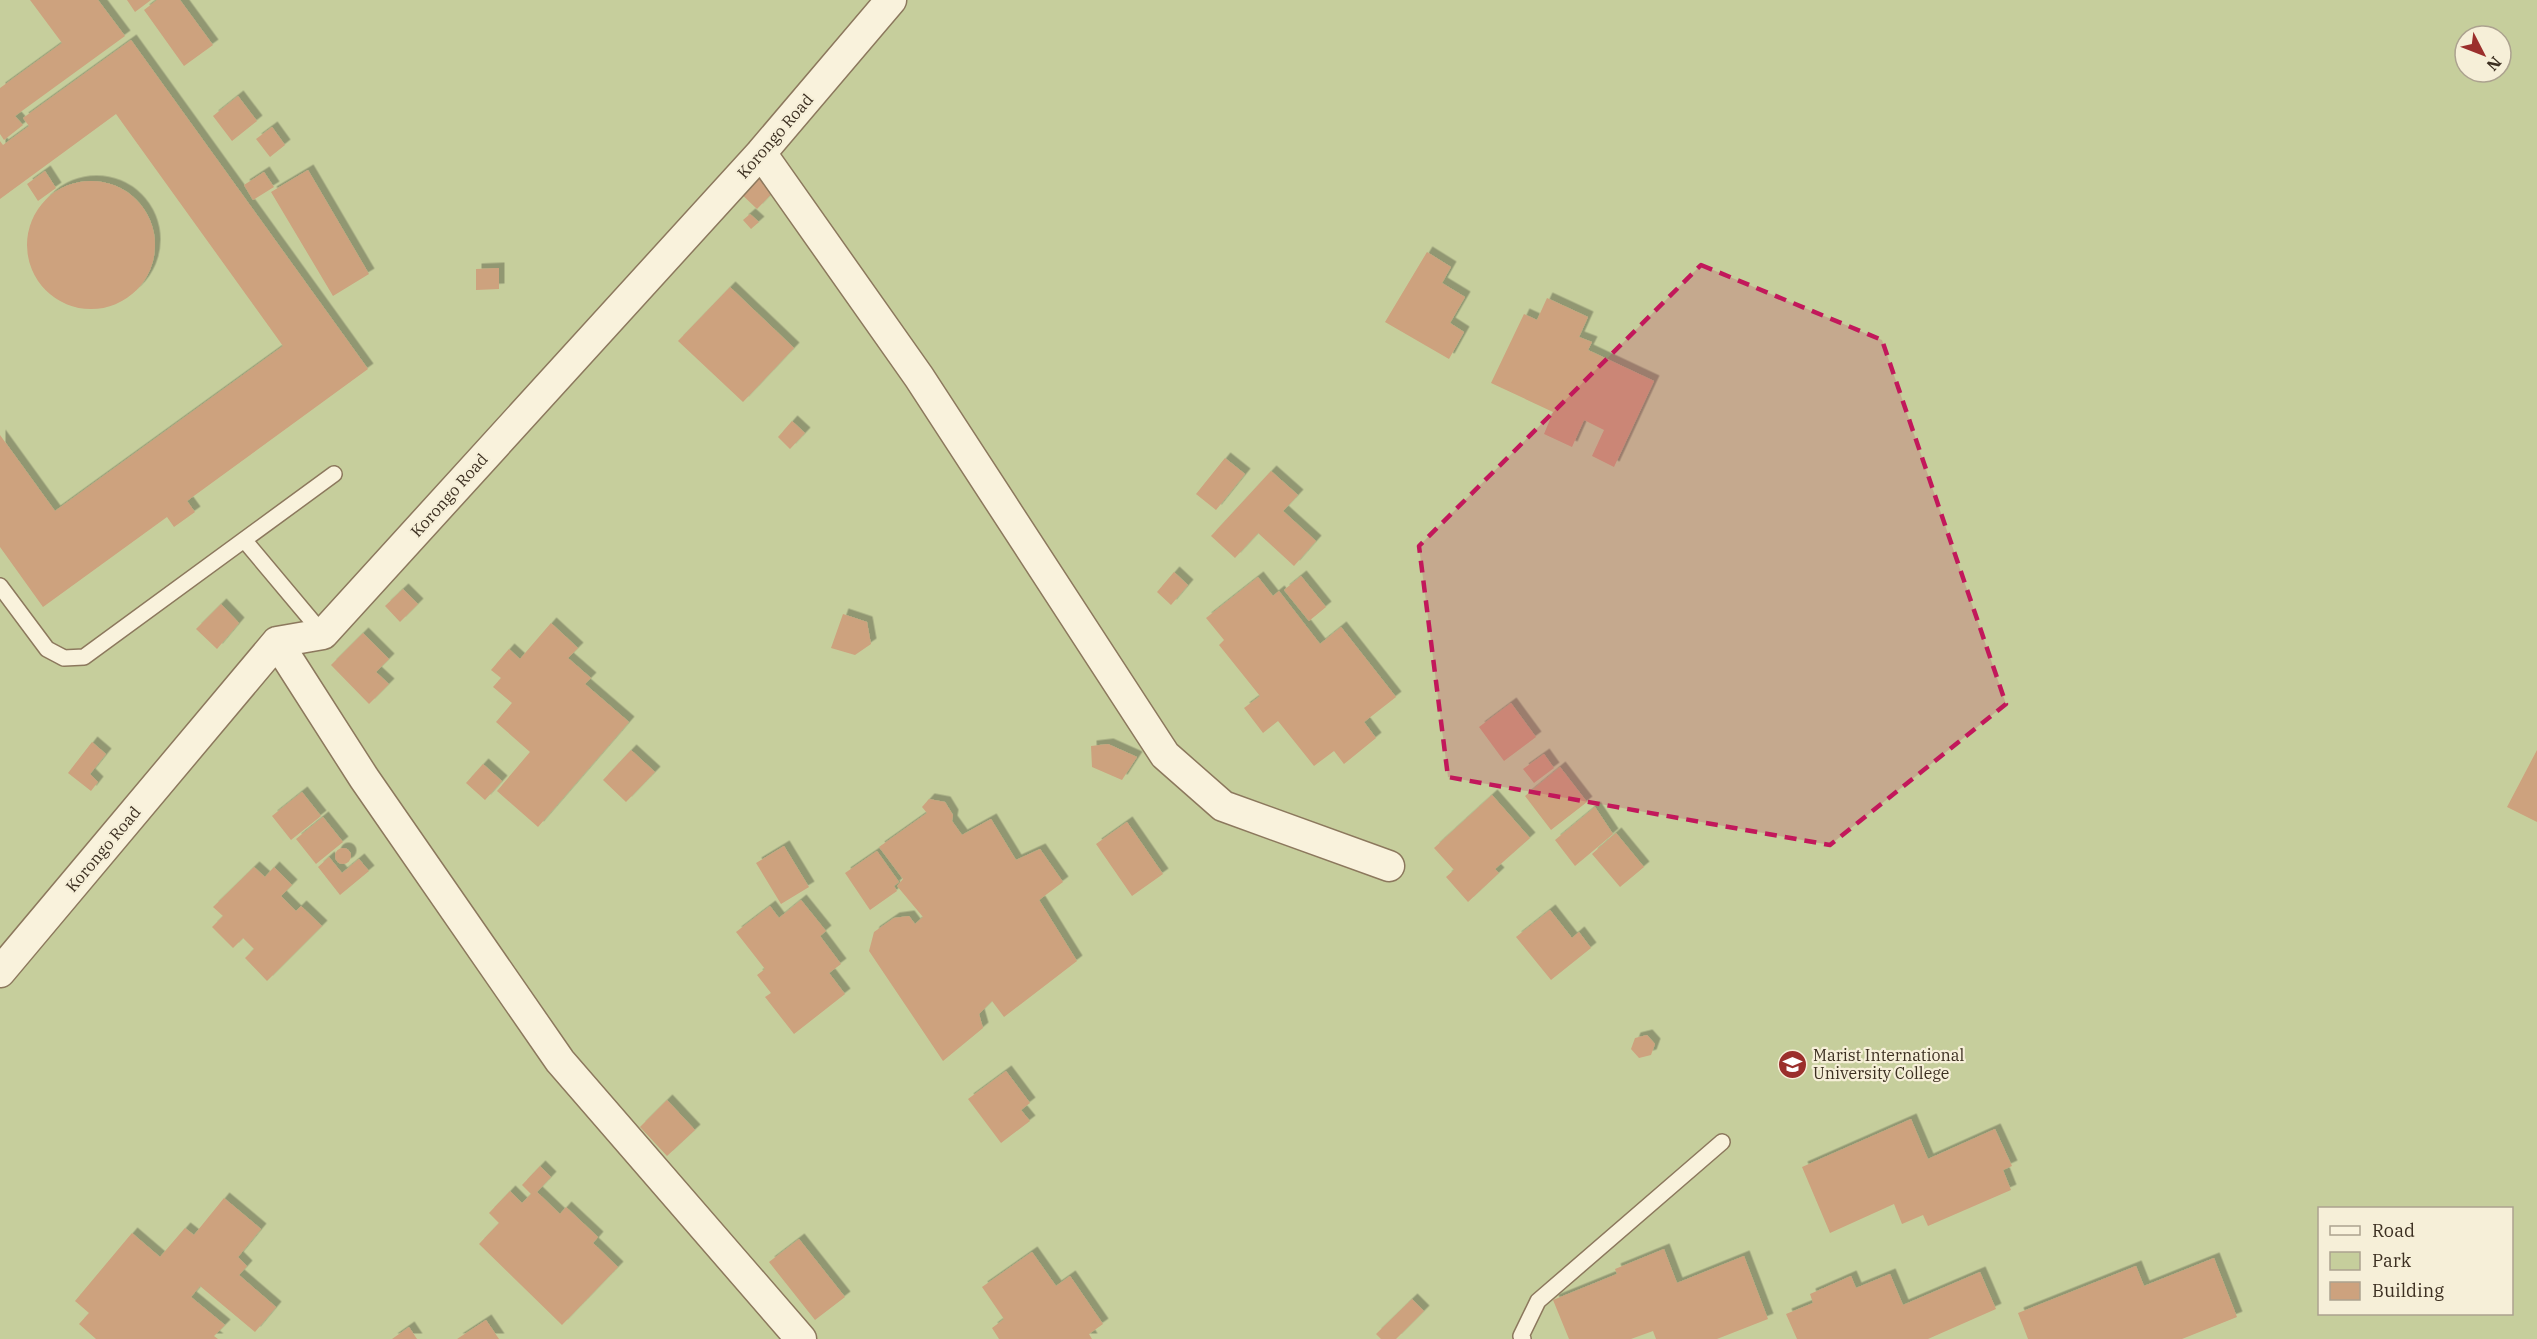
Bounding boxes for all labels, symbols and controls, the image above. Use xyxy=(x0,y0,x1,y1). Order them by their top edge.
north arrow xyxy=(2453,24,2513,84)
text: N xyxy=(2482,53,2506,75)
street label: Korongo Road xyxy=(733,89,817,182)
street label: Korongo Road xyxy=(406,449,492,541)
street label: Korongo Road xyxy=(61,802,145,896)
place label: Marist International University College xyxy=(1813,1045,1964,1083)
school or university icon: Marist International University College xyxy=(1776,1048,1808,1080)
legend xyxy=(2318,1207,2513,1315)
text: Road xyxy=(2372,1219,2415,1242)
text: Park xyxy=(2372,1249,2412,1272)
text: Building xyxy=(2372,1279,2444,1302)

